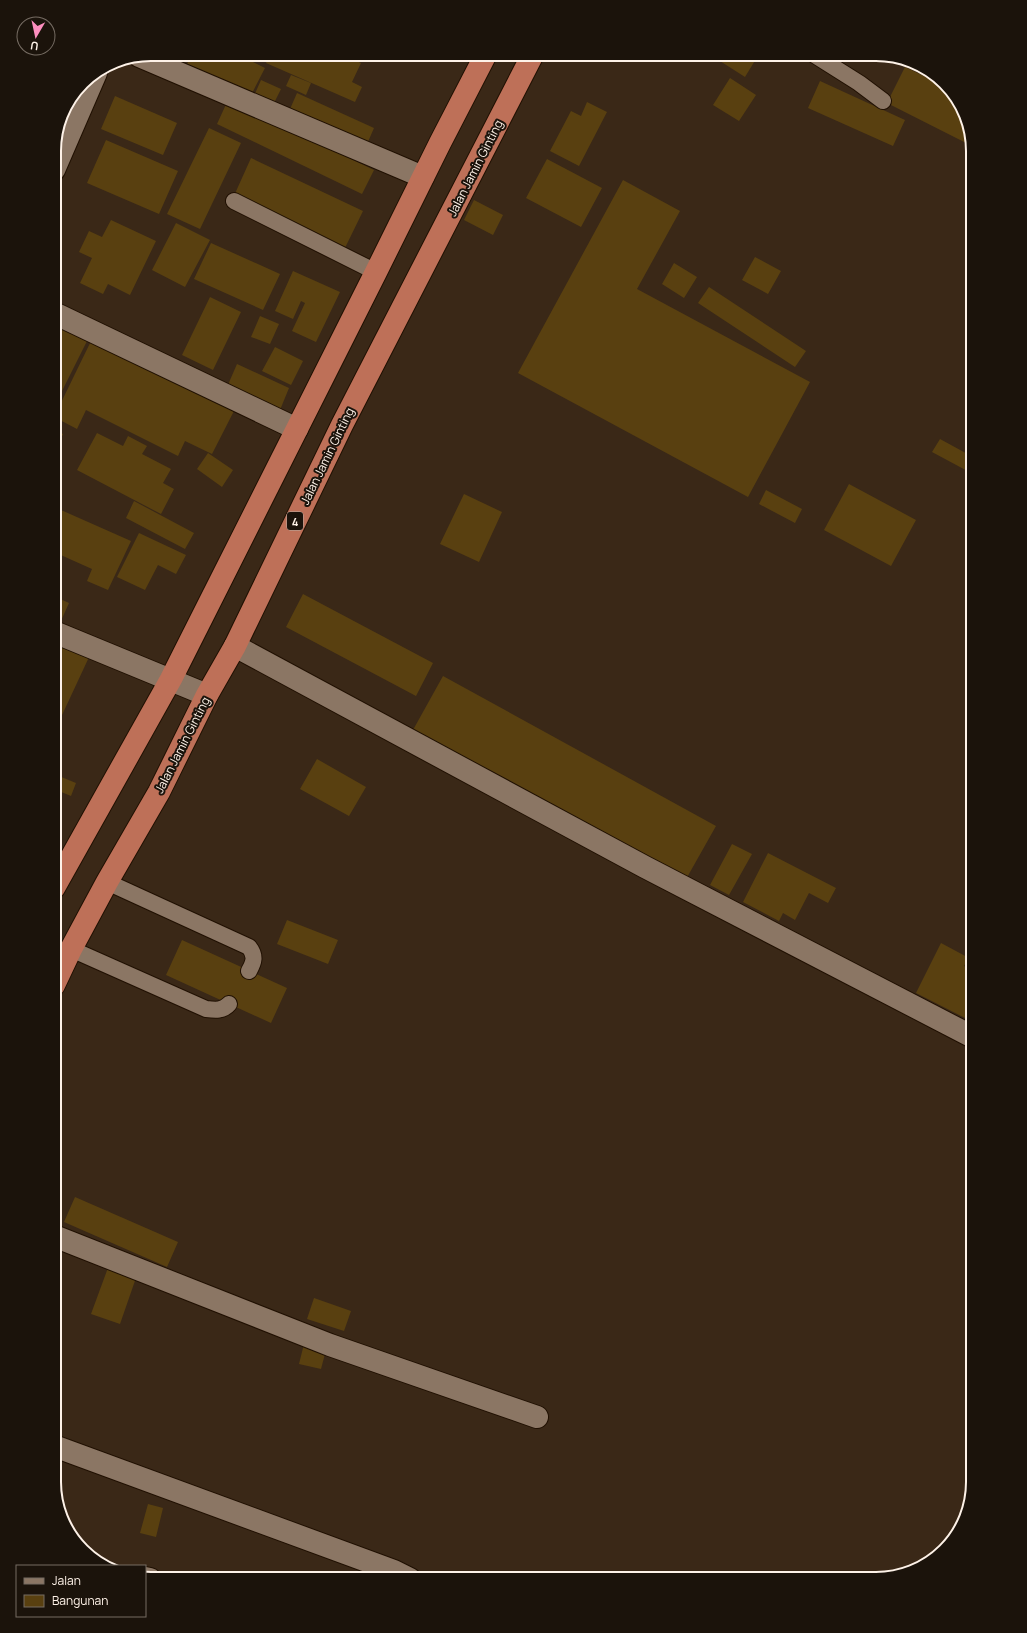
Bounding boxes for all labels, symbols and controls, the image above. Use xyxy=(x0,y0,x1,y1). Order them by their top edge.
north arrow xyxy=(16,16,56,56)
text: U xyxy=(29,38,39,54)
street label: Jalan Jamin Ginting xyxy=(443,117,507,219)
street label: Jalan Jamin Ginting xyxy=(296,405,358,507)
road number: 4 xyxy=(287,512,303,530)
street label: Jalan Jamin Ginting xyxy=(150,694,214,796)
legend xyxy=(16,1565,146,1617)
text: Jalan xyxy=(52,1572,81,1589)
text: Bangunan xyxy=(52,1592,108,1609)

